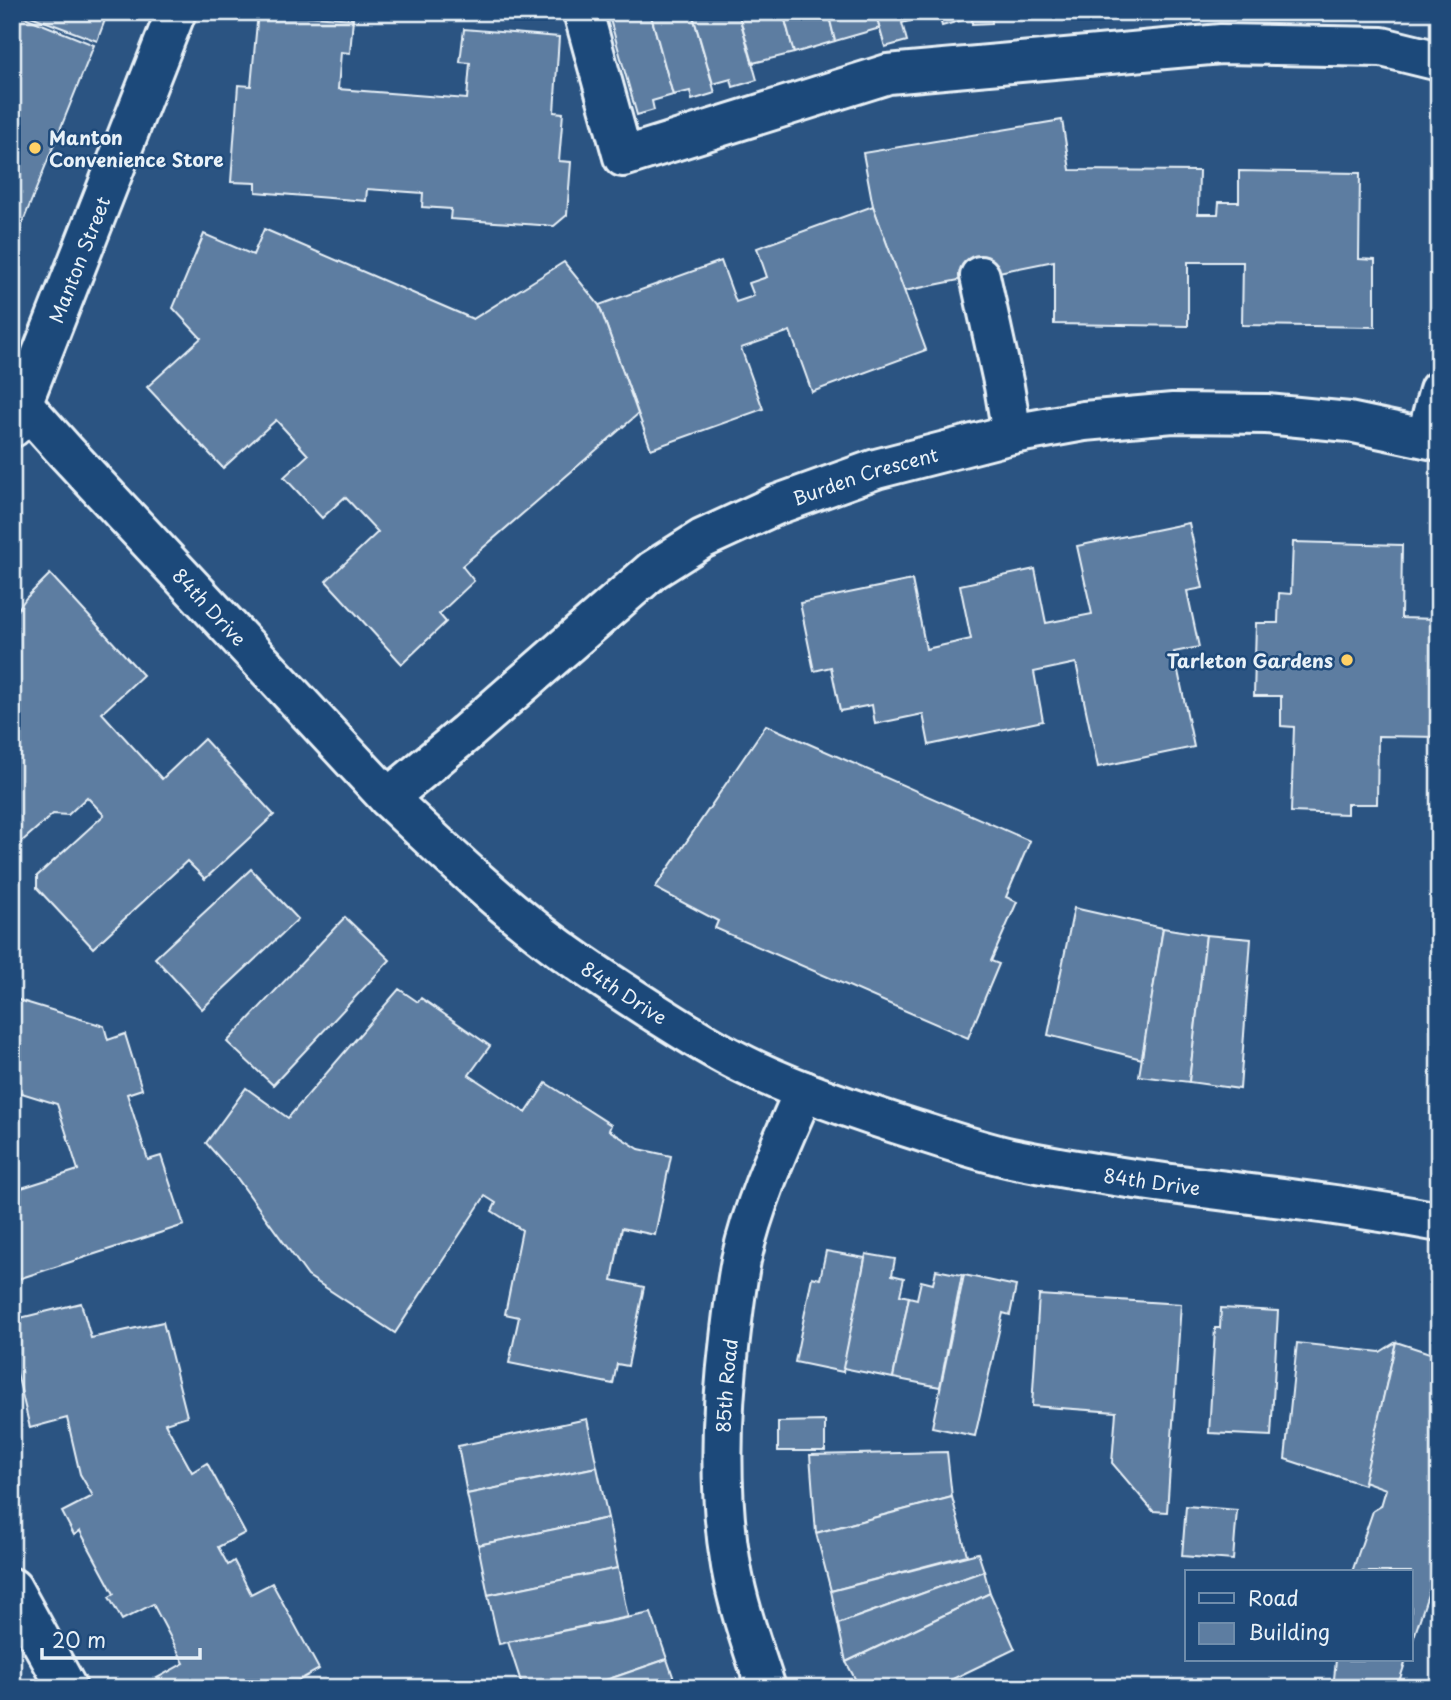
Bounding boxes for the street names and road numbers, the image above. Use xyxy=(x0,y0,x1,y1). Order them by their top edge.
street label: Manton Street xyxy=(41,192,116,327)
street label: Burden Crescent xyxy=(789,440,941,512)
street label: 84th Drive xyxy=(167,562,253,652)
street label: 84th Drive xyxy=(576,954,673,1031)
street label: 84th Drive xyxy=(1102,1161,1202,1201)
street label: 85th Road xyxy=(709,1337,744,1433)

